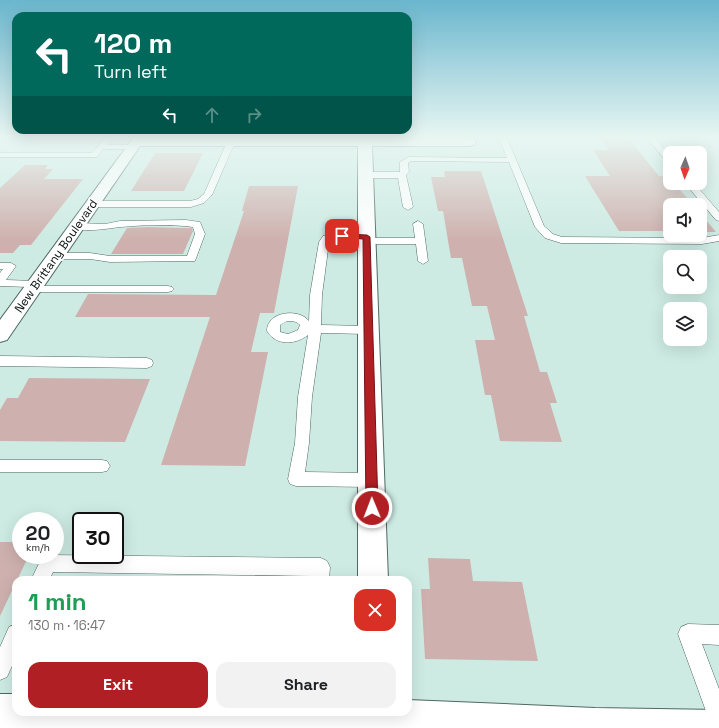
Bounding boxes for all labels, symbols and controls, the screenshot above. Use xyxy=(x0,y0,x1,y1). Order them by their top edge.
text: 120 m xyxy=(94,25,172,61)
icon: left xyxy=(28,28,80,80)
text: Turn left xyxy=(94,60,167,83)
icon: left xyxy=(159,104,181,126)
icon: ahead xyxy=(201,104,223,126)
icon: right xyxy=(243,104,265,126)
north arrow xyxy=(663,146,707,190)
map controls xyxy=(663,146,707,346)
street label: New Brittany Boulevard xyxy=(11,196,101,316)
button: sound xyxy=(663,198,707,242)
pin xyxy=(325,219,359,253)
icon: arrive xyxy=(331,225,353,247)
button: search xyxy=(663,250,707,294)
button: layers xyxy=(663,302,707,346)
position arrow xyxy=(351,487,393,529)
speed limit sign: 30 xyxy=(72,512,124,564)
text: 20 xyxy=(26,520,50,546)
text: km/h xyxy=(26,541,50,554)
text: 1 min xyxy=(28,586,87,617)
button: close xyxy=(354,589,396,631)
text: 130 m · 16:47 xyxy=(28,617,105,634)
button: Exit xyxy=(28,662,208,708)
button: Share xyxy=(216,662,396,708)

